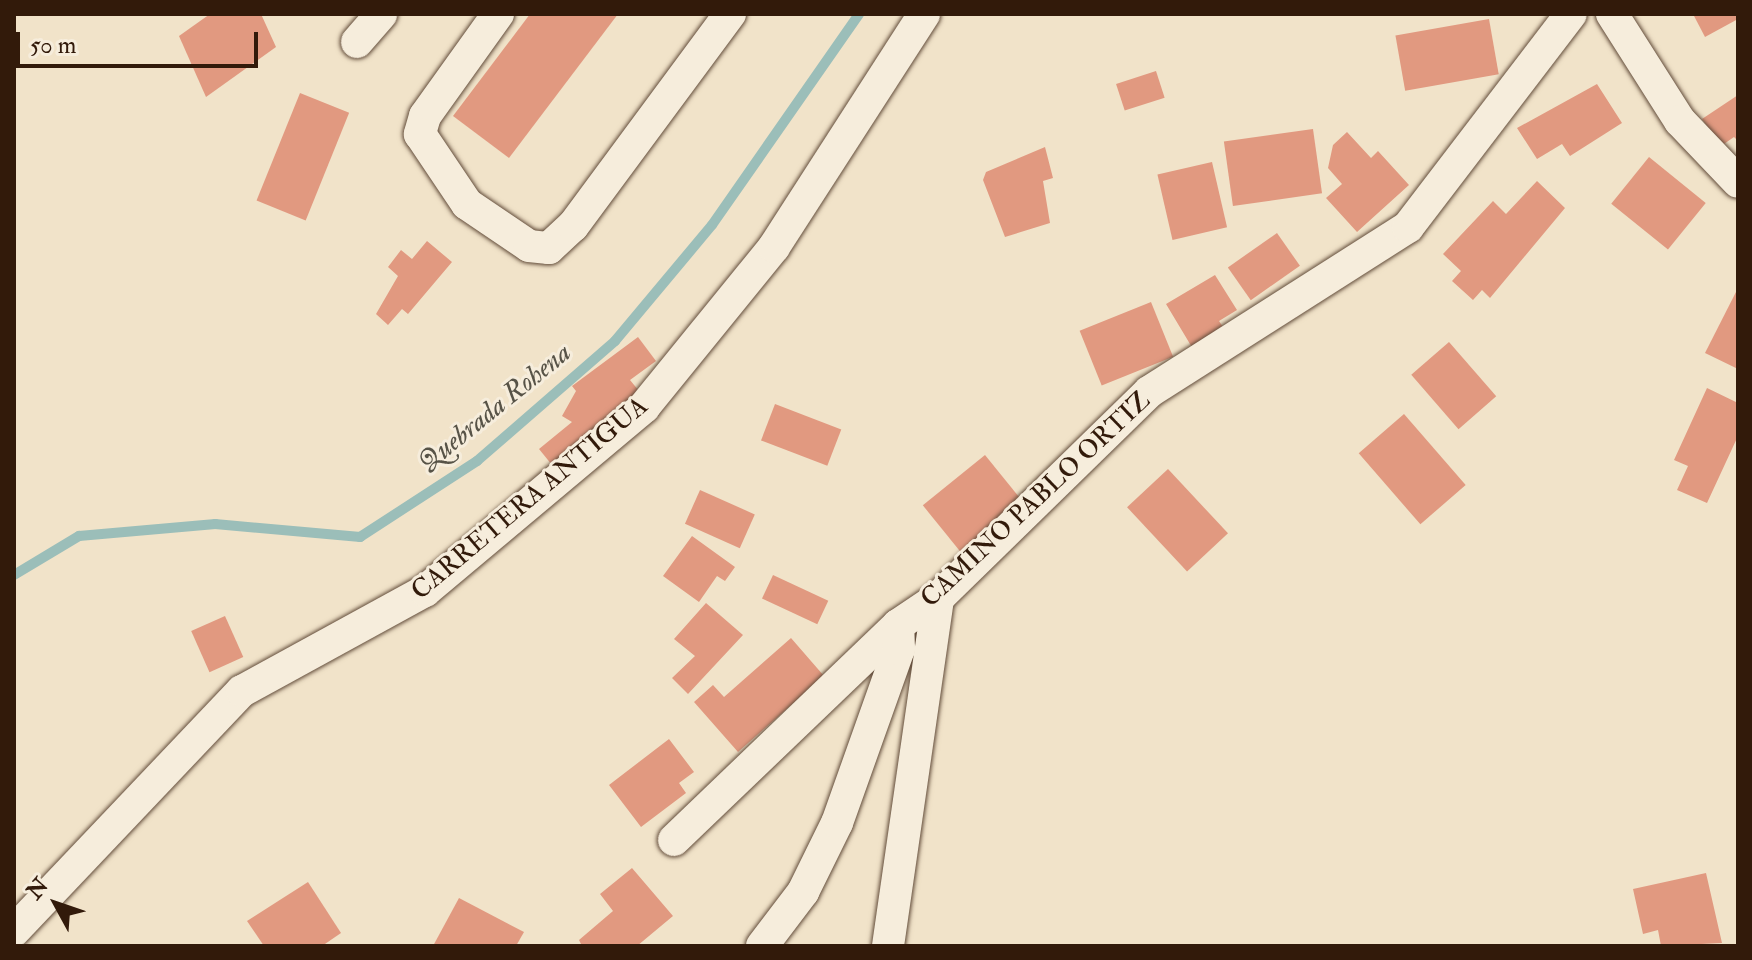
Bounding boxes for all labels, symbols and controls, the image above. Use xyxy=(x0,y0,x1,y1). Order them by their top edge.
scale bar xyxy=(20,16,262,66)
text: 50 m xyxy=(30,30,76,61)
water label: Quebrada Rohena xyxy=(412,336,578,480)
street label: CAMINO PABLO ORTIZ xyxy=(915,385,1157,615)
street label: CARRETERA ANTIGUA xyxy=(405,391,655,607)
north arrow xyxy=(16,864,96,944)
text: N xyxy=(21,872,55,905)

